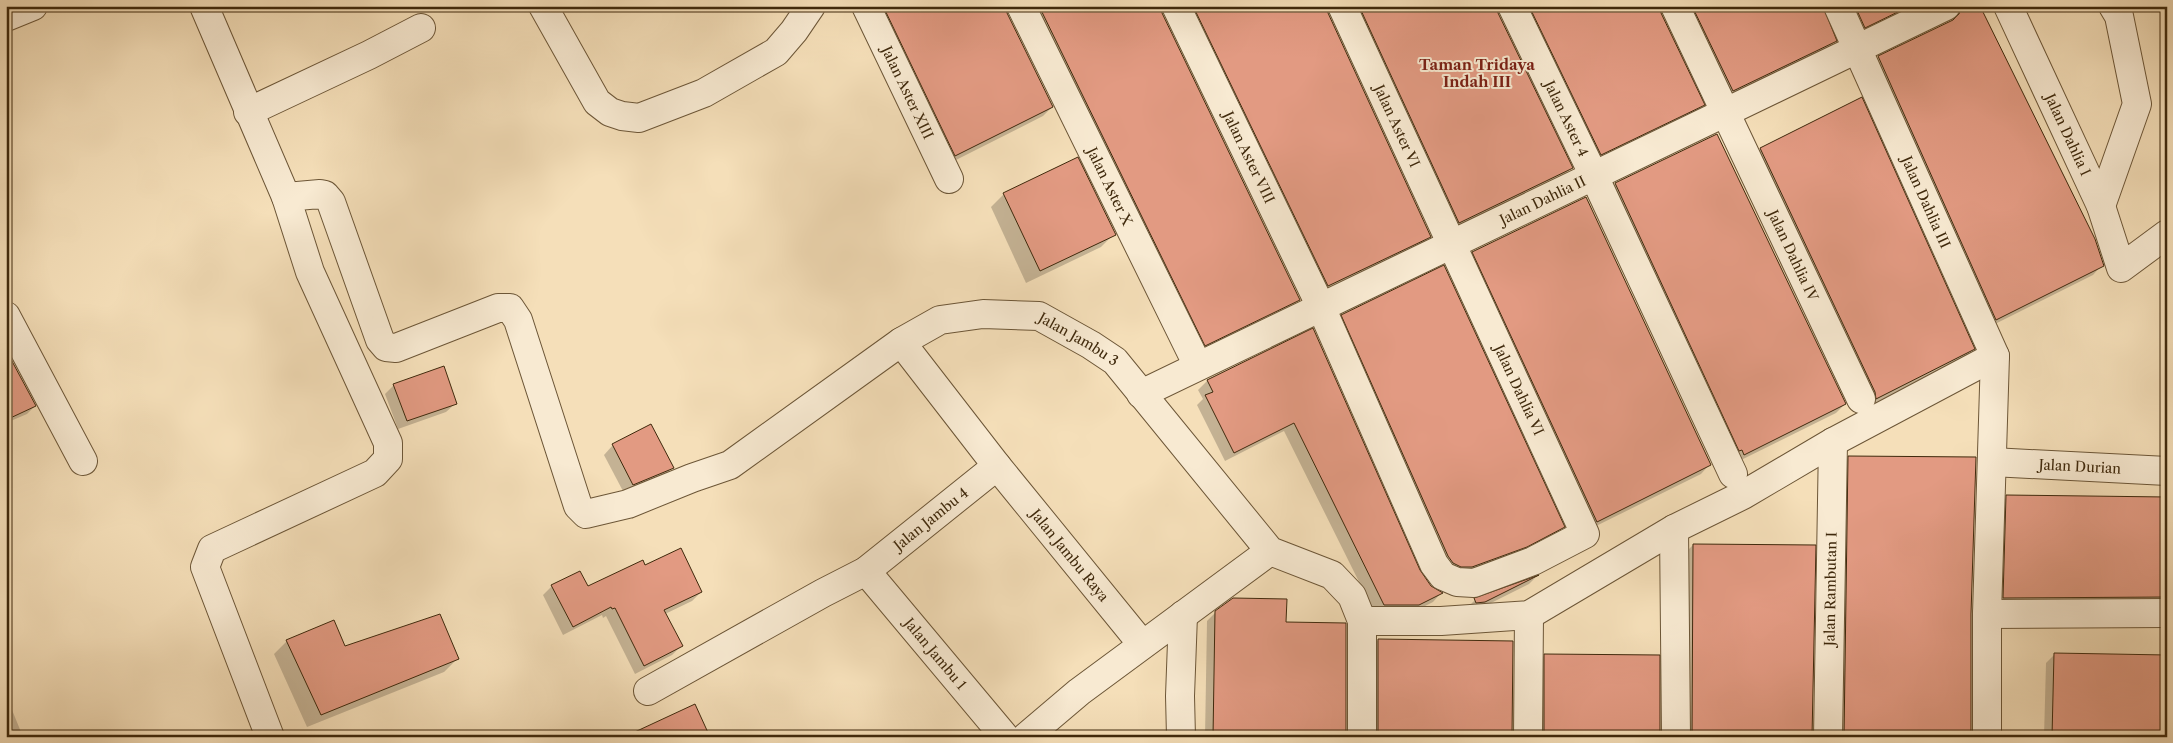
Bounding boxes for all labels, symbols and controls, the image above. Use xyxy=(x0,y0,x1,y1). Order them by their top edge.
street label: Jalan Aster XIII xyxy=(877,41,937,142)
district label: Taman Tridaya Indah III xyxy=(1419,55,1535,91)
street label: Jalan Aster 4 xyxy=(1539,76,1592,160)
street label: Jalan Aster VI xyxy=(1369,80,1424,170)
street label: Jalan Dahlia I xyxy=(2040,89,2095,179)
street label: Jalan Aster VIII xyxy=(1218,107,1279,206)
street label: Jalan Aster X xyxy=(1082,142,1137,229)
street label: Jalan Dahlia III xyxy=(1897,152,1954,251)
street label: Jalan Dahlia II xyxy=(1495,172,1589,230)
street label: Jalan Dahlia IV xyxy=(1763,205,1823,305)
street label: Jalan Jambu 3 xyxy=(1034,308,1122,370)
street label: Jalan Dahlia VI xyxy=(1489,340,1548,438)
street label: Jalan Durian xyxy=(2036,455,2122,478)
street label: Jalan Jambu 4 xyxy=(888,484,972,556)
street label: Jalan Jambu Raya xyxy=(1025,504,1113,606)
street label: Jalan Rambutan I xyxy=(1821,532,1840,648)
street label: Jalan Jambu 1 xyxy=(899,613,971,693)

